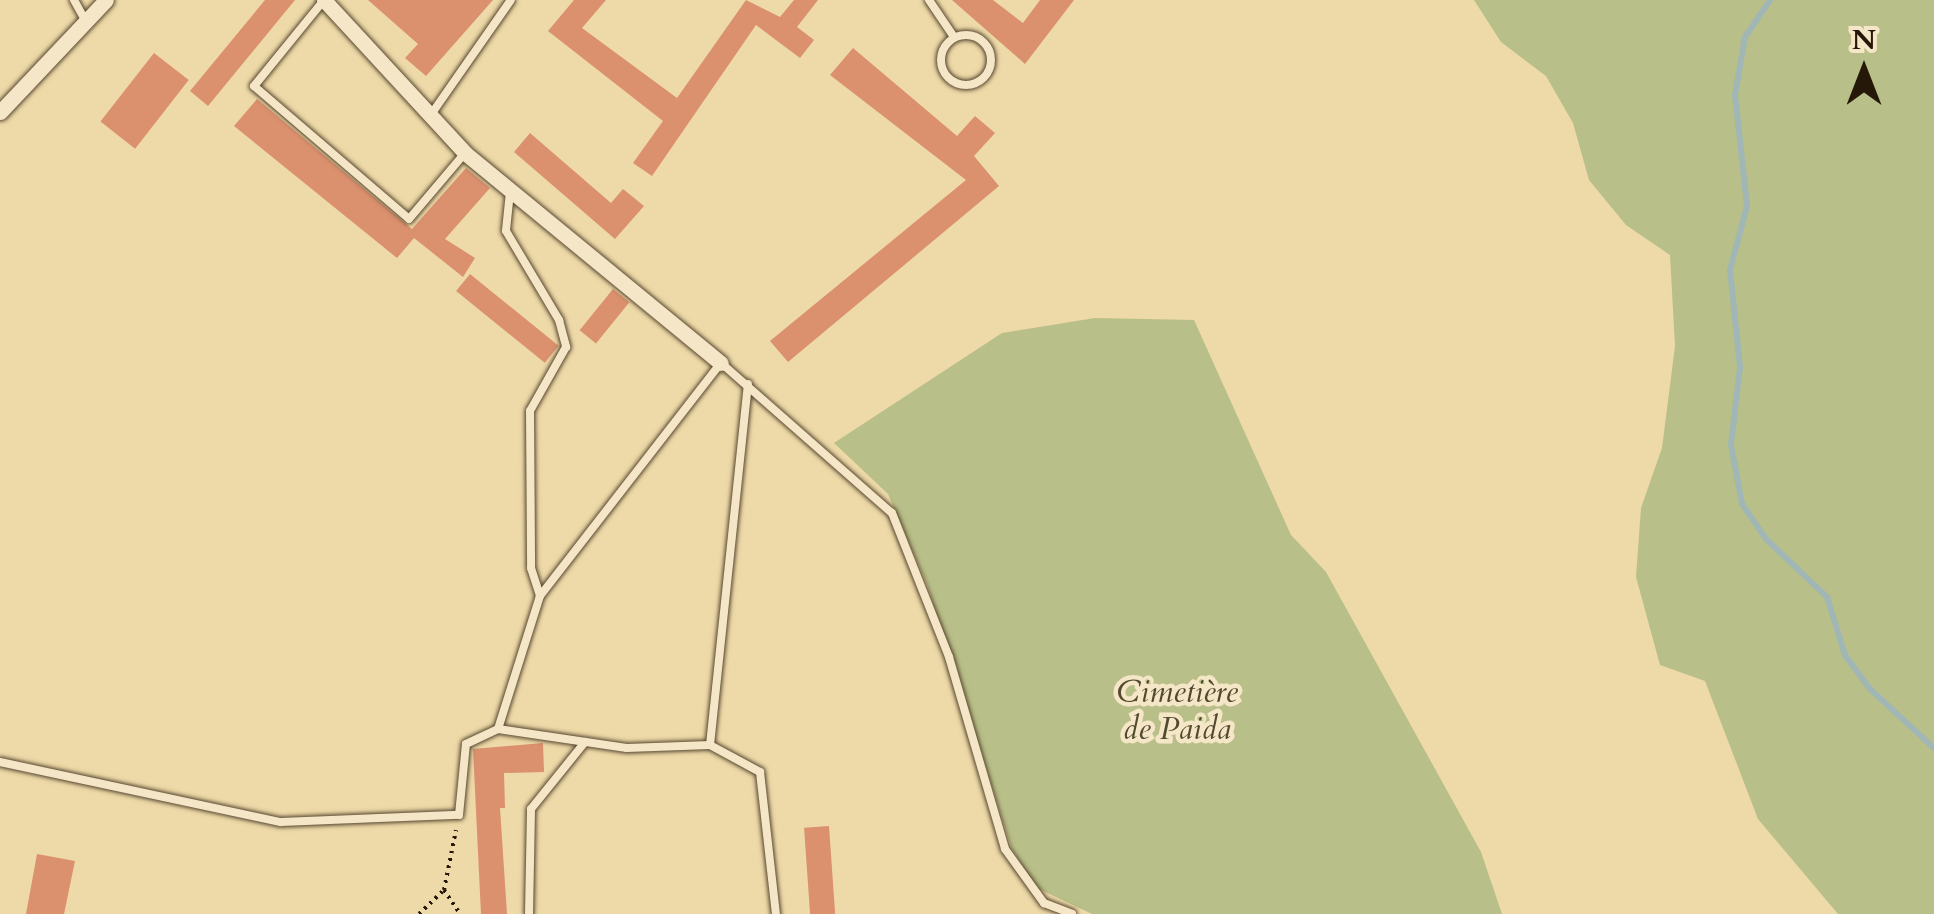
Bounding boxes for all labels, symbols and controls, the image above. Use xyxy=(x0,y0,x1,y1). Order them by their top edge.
north arrow xyxy=(1814,20,1914,120)
text: N xyxy=(1852,21,1876,59)
park label: Cimetière de Paida xyxy=(1116,674,1238,749)

